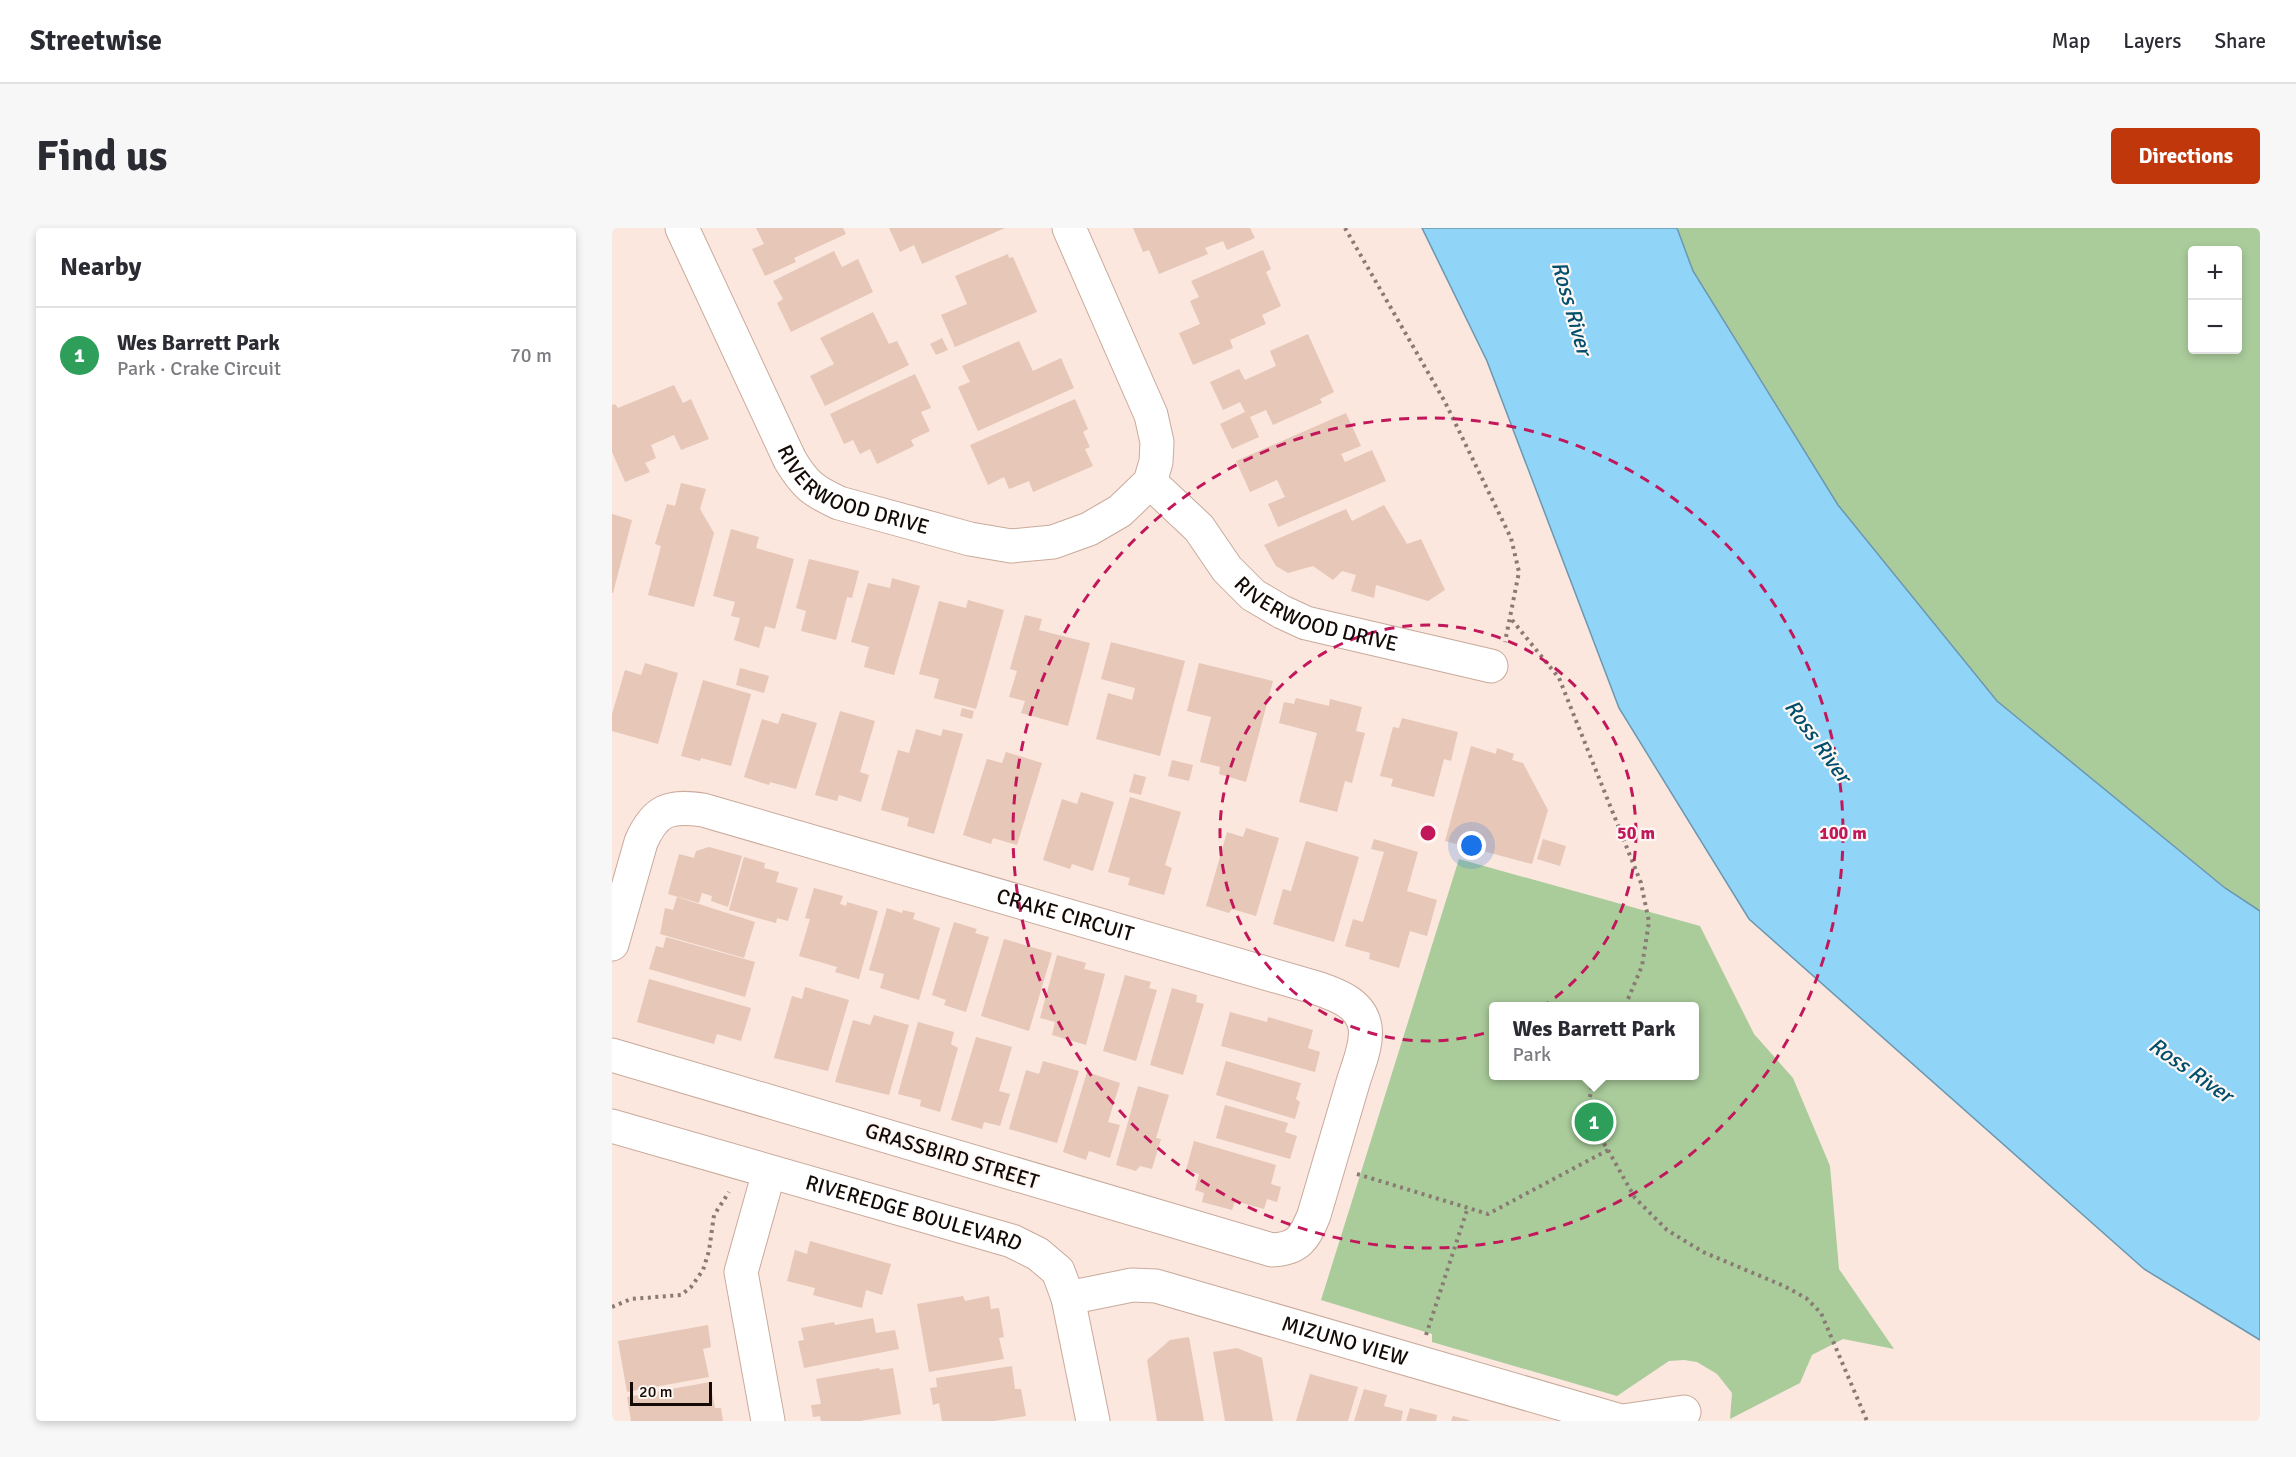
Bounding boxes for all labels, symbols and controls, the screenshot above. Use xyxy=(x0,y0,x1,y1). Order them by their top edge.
text: Streetwise xyxy=(30,24,162,58)
text: Map xyxy=(2052,28,2090,54)
text: Layers xyxy=(2123,28,2181,54)
text: Share xyxy=(2214,28,2266,54)
button: Directions xyxy=(2111,128,2260,184)
text: Find us xyxy=(36,131,167,182)
map controls xyxy=(2188,246,2242,354)
button: + xyxy=(2188,246,2242,300)
text: Nearby xyxy=(60,251,141,283)
water label: Ross River xyxy=(1546,258,1599,361)
button: − xyxy=(2188,300,2242,354)
text: Wes Barrett Park xyxy=(117,329,280,356)
text: 1 xyxy=(74,343,85,368)
text: 70 m xyxy=(510,343,552,368)
text: Park · Crake Circuit xyxy=(117,356,281,381)
street label: RIVERWOOD DRIVE xyxy=(772,440,932,540)
street label: RIVERWOOD DRIVE xyxy=(1229,571,1400,657)
water label: Ross River xyxy=(1779,694,1859,790)
text: 50 m xyxy=(1617,822,1655,844)
text: 100 m xyxy=(1819,822,1867,844)
centre of rings xyxy=(1418,823,1438,843)
your location xyxy=(1457,831,1486,860)
street label: CRAKE CIRCUIT xyxy=(994,883,1137,947)
popup xyxy=(1489,1002,1699,1080)
text: Wes Barrett Park xyxy=(1513,1015,1675,1042)
water label: Ross River xyxy=(2144,1031,2241,1110)
text: Park xyxy=(1513,1042,1551,1067)
pin: 1 xyxy=(1574,1100,1614,1144)
street label: GRASSBIRD STREET xyxy=(862,1117,1043,1195)
street label: RIVEREDGE BOULEVARD xyxy=(802,1169,1027,1257)
street label: MIZUNO VIEW xyxy=(1279,1310,1411,1371)
scale bar xyxy=(630,1379,712,1406)
text: 20 m xyxy=(639,1382,673,1402)

